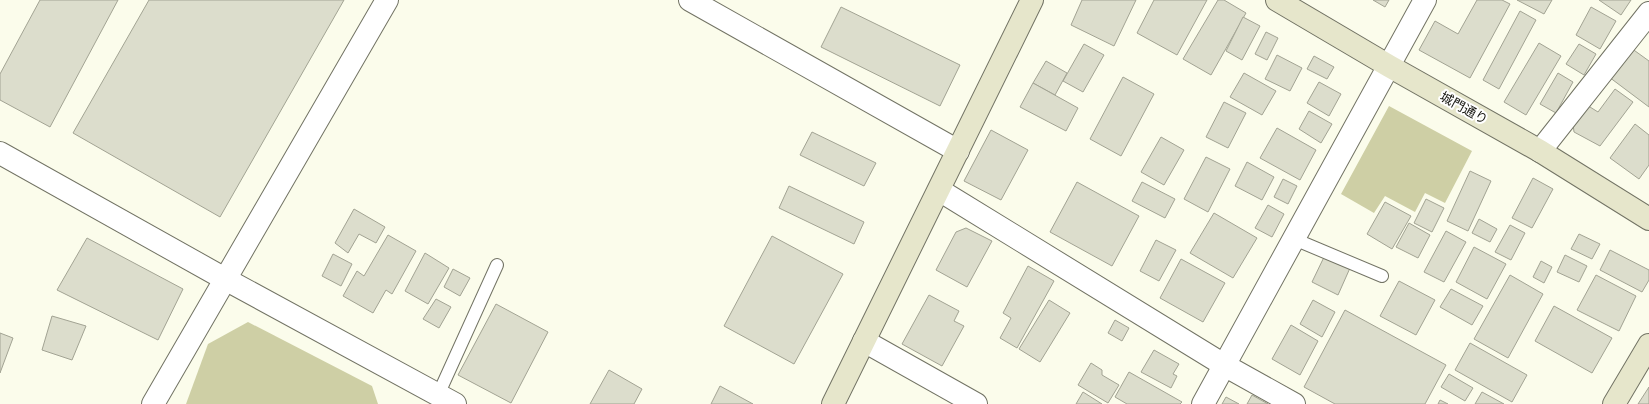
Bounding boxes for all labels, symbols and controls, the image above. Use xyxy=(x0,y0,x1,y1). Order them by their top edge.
street label: 城門通り xyxy=(1438,89,1490,127)

